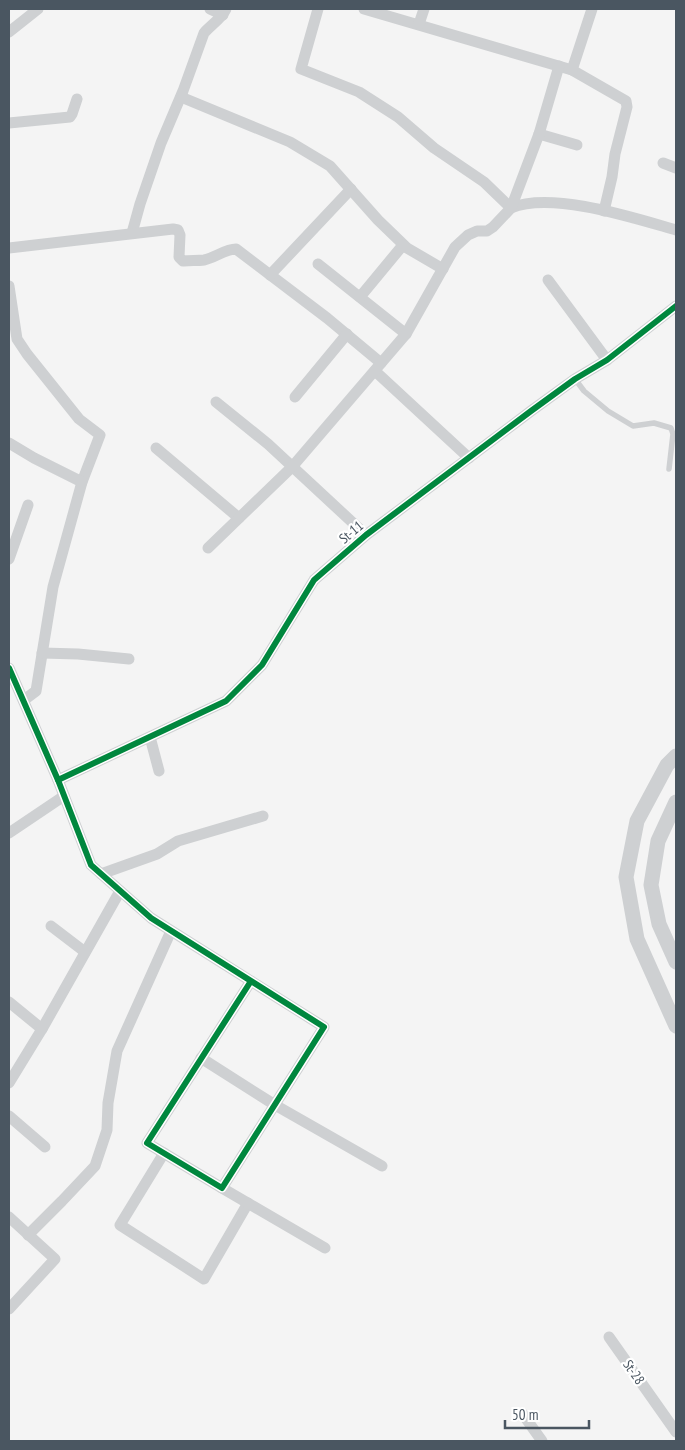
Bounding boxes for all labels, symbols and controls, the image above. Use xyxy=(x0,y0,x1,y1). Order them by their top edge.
street label: St-11 xyxy=(335,517,367,547)
street label: St-28 xyxy=(619,1356,649,1388)
scale bar xyxy=(505,1398,589,1430)
text: 50 m xyxy=(512,1405,538,1424)

